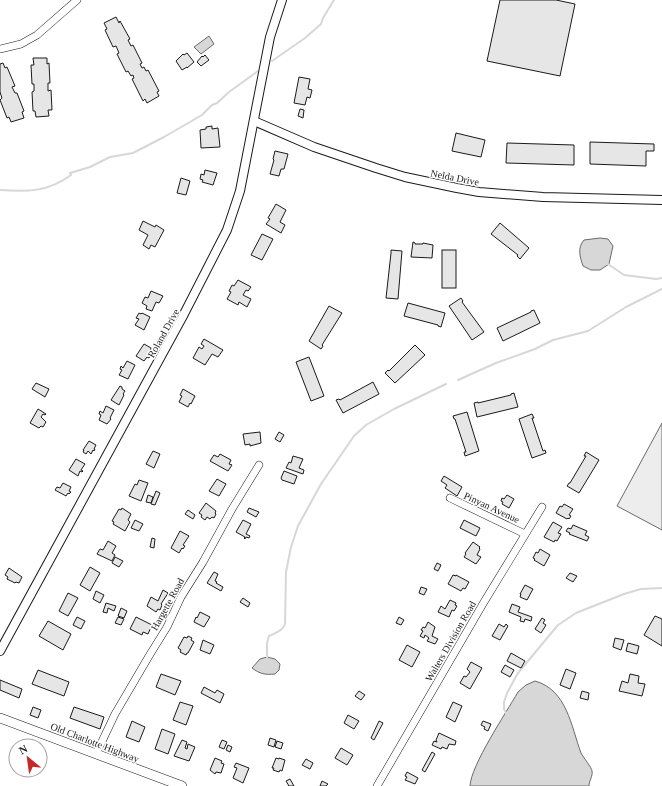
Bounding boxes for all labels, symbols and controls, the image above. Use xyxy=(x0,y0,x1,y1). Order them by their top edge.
street label: Nelda Drive xyxy=(430,167,481,188)
street label: Roland Drive xyxy=(145,306,182,360)
street label: Pinyan Avenue xyxy=(462,490,522,525)
street label: Hargette Road xyxy=(149,576,186,632)
street label: Walters Division Road xyxy=(423,599,478,683)
street label: Old Charlotte Highway xyxy=(49,721,141,764)
north arrow xyxy=(8,738,48,778)
text: N xyxy=(17,742,30,756)

